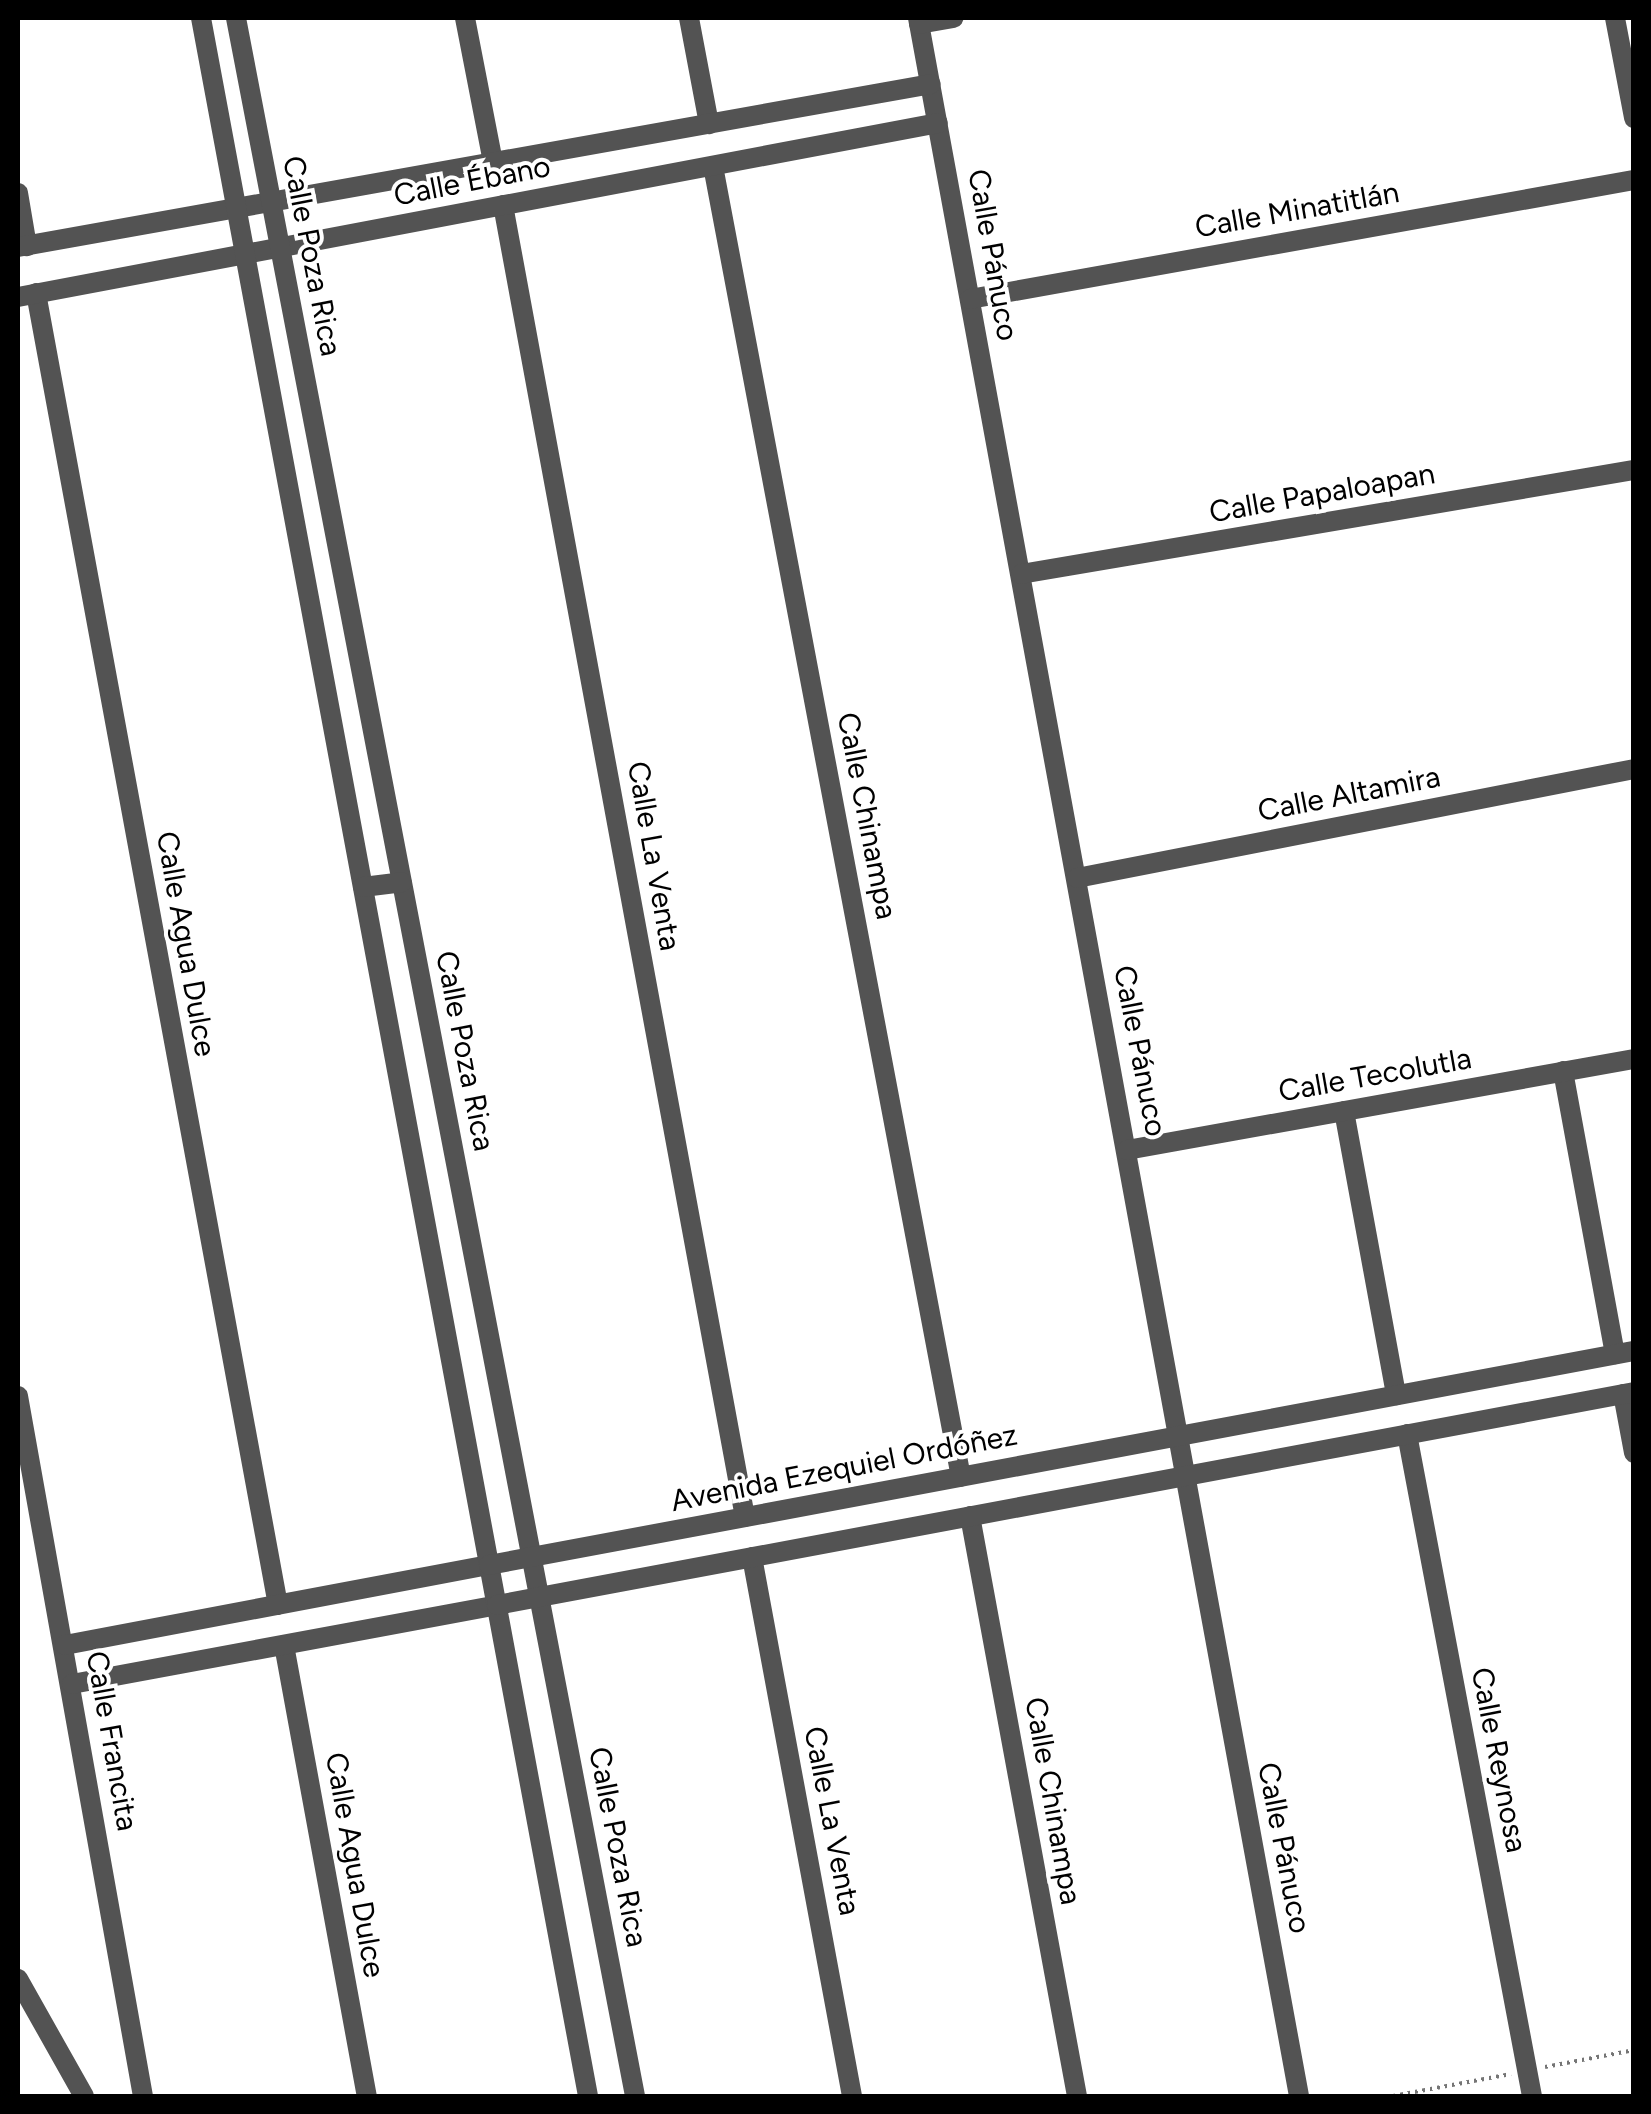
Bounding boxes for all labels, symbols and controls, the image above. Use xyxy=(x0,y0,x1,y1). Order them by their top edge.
street label: Calle Ébano xyxy=(391,148,553,214)
street label: Calle Poza Rica xyxy=(275,153,349,359)
street label: Calle Pánuco xyxy=(960,167,1026,343)
street label: Calle Minatitlán xyxy=(1192,174,1402,246)
street label: Calle Papaloapan xyxy=(1206,455,1438,531)
street label: Calle Chinampa xyxy=(829,710,905,922)
street label: Calle La Venta xyxy=(620,759,688,953)
street label: Calle Altamira xyxy=(1255,759,1443,829)
street label: Calle Agua Dulce xyxy=(149,829,223,1059)
street label: Calle Poza Rica xyxy=(428,948,502,1154)
street label: Calle Pánuco xyxy=(1106,962,1174,1140)
street label: Calle Tecolutla xyxy=(1276,1040,1474,1110)
street label: Avenida Ezequiel Ordóñez xyxy=(668,1417,1020,1519)
street label: Calle Francita xyxy=(78,1648,146,1834)
street label: Calle Reynosa xyxy=(1463,1664,1535,1856)
street label: Calle Chinampa xyxy=(1017,1695,1089,1907)
street label: Calle La Venta xyxy=(796,1724,868,1918)
street label: Calle Poza Rica xyxy=(581,1744,655,1950)
street label: Calle Agua Dulce xyxy=(318,1750,392,1980)
street label: Calle Pánuco xyxy=(1250,1759,1318,1937)

